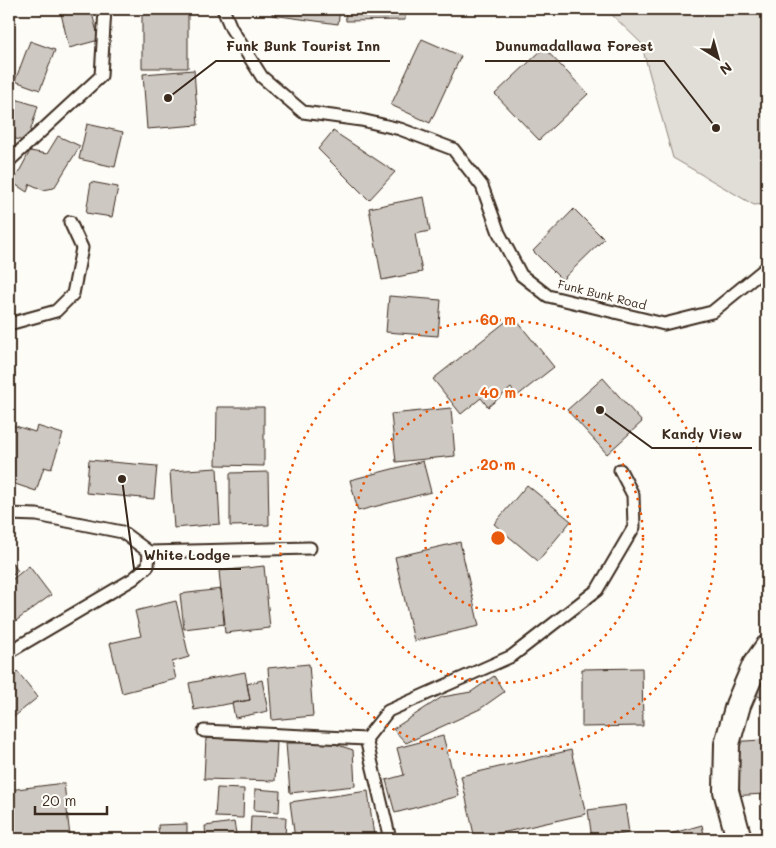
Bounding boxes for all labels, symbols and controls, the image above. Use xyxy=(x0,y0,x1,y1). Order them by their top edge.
callout: Funk Bunk Tourist Inn xyxy=(216,32,390,61)
callout: Dunumadallawa Forest xyxy=(485,32,664,61)
north arrow xyxy=(694,32,744,82)
text: Funk Bunk Tourist Inn xyxy=(226,36,380,55)
text: Dunumadallawa Forest xyxy=(495,36,653,55)
text: N xyxy=(716,58,736,80)
street label: Funk Bunk Road xyxy=(556,275,649,313)
text: 60 m xyxy=(480,309,516,329)
text: 40 m xyxy=(480,382,516,402)
callout: Kandy View xyxy=(652,419,752,448)
text: Kandy View xyxy=(662,424,742,443)
text: 20 m xyxy=(480,454,516,474)
centre of rings xyxy=(489,529,507,547)
callout: White Lodge xyxy=(134,540,241,569)
text: White Lodge xyxy=(144,545,230,564)
scale bar xyxy=(35,783,108,815)
text: 20 m xyxy=(42,790,76,810)

